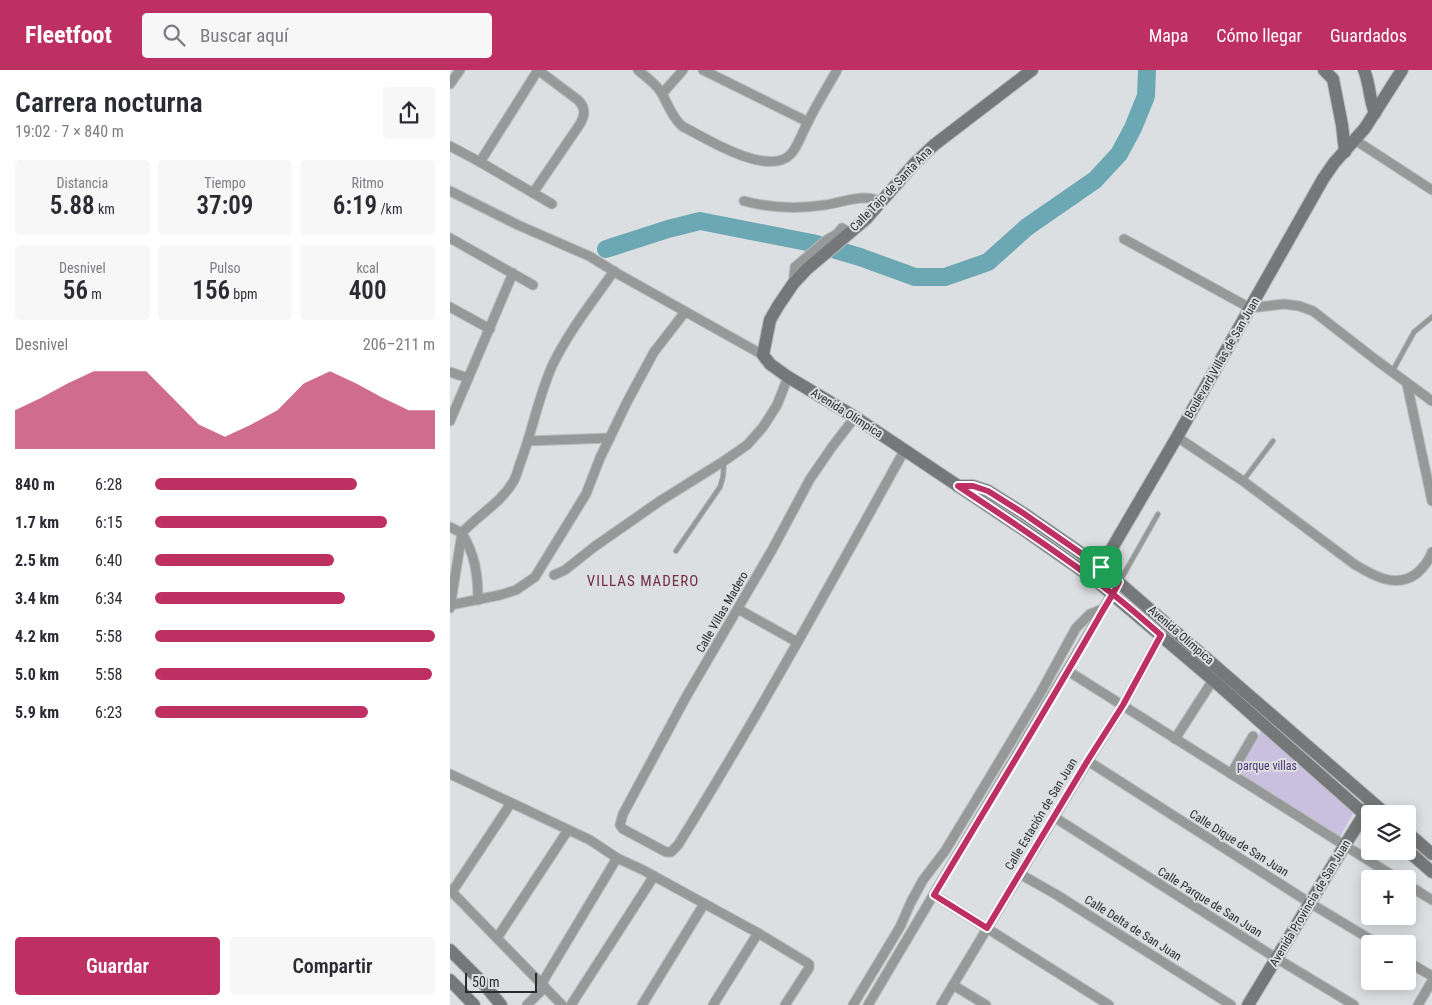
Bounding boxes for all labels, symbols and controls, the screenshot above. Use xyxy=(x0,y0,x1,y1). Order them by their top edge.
search box xyxy=(142,13,492,58)
text: Fleetfoot xyxy=(25,21,112,49)
icon: search xyxy=(160,21,188,49)
text: Buscar aquí xyxy=(200,24,288,47)
text: Mapa xyxy=(1149,25,1188,46)
text: Cómo llegar xyxy=(1216,25,1302,46)
text: Guardados xyxy=(1330,25,1407,46)
text: Carrera nocturna xyxy=(15,86,203,119)
button: share xyxy=(383,87,435,139)
text: 19:02 · 7 × 840 m xyxy=(15,122,124,141)
street label: Calle Tajo de Santa Ana xyxy=(847,144,935,234)
text: Distancia xyxy=(57,175,108,191)
text: Tiempo xyxy=(204,175,246,191)
text: Ritmo xyxy=(351,175,384,191)
text: 5.88 xyxy=(50,191,95,220)
text: 37:09 xyxy=(197,191,253,220)
text: 6:19 xyxy=(333,191,377,220)
text: km xyxy=(95,201,115,217)
text: /km xyxy=(377,201,402,217)
text: Desnivel xyxy=(59,260,106,276)
text: Pulso xyxy=(209,260,241,276)
text: kcal xyxy=(356,260,379,276)
text: 56 xyxy=(63,276,88,305)
text: 156 xyxy=(192,276,230,305)
text: 400 xyxy=(349,276,387,305)
text: m xyxy=(88,286,102,302)
text: bpm xyxy=(230,286,258,302)
street label: Boulevard Villas de San Juan xyxy=(1182,295,1262,421)
text: Desnivel xyxy=(15,335,68,354)
text: 206–211 m xyxy=(363,335,435,354)
street label: Avenida Olímpica xyxy=(808,385,886,441)
text: 840 m xyxy=(15,475,55,494)
text: 6:28 xyxy=(95,475,122,494)
text: 1.7 km xyxy=(15,513,59,532)
text: 6:15 xyxy=(95,513,122,532)
pin xyxy=(1080,546,1122,588)
text: 2.5 km xyxy=(15,551,59,570)
text: 6:40 xyxy=(95,551,122,570)
icon: arrive xyxy=(1087,553,1115,581)
street label: Calle Villas Madero xyxy=(693,569,751,655)
district label: VILLAS MADERO xyxy=(587,572,699,590)
text: 3.4 km xyxy=(15,589,59,608)
text: 6:34 xyxy=(95,589,122,608)
street label: Avenida Olímpica xyxy=(1145,603,1217,667)
text: 4.2 km xyxy=(15,627,59,646)
text: 5:58 xyxy=(95,627,122,646)
text: 5.0 km xyxy=(15,665,59,684)
text: 5:58 xyxy=(95,665,122,684)
text: 5.9 km xyxy=(15,703,59,722)
text: 6:23 xyxy=(95,703,122,722)
street label: Calle Estación de San Juan xyxy=(1002,755,1080,873)
park label: parque villas xyxy=(1237,759,1297,773)
map controls xyxy=(1361,805,1416,990)
button: layers xyxy=(1361,805,1416,860)
street label: Calle Dique de San Juan xyxy=(1187,807,1291,879)
street label: Avenida Provincia de San Juan xyxy=(1267,837,1353,969)
street label: Calle Parque de San Juan xyxy=(1155,864,1265,940)
button: + xyxy=(1361,870,1416,925)
street label: Calle Delta de San Juan xyxy=(1082,892,1184,964)
button: − xyxy=(1361,935,1416,990)
button: Guardar xyxy=(15,937,220,995)
button: Compartir xyxy=(230,937,435,995)
scale bar xyxy=(465,970,538,993)
text: 50 m xyxy=(472,974,500,990)

